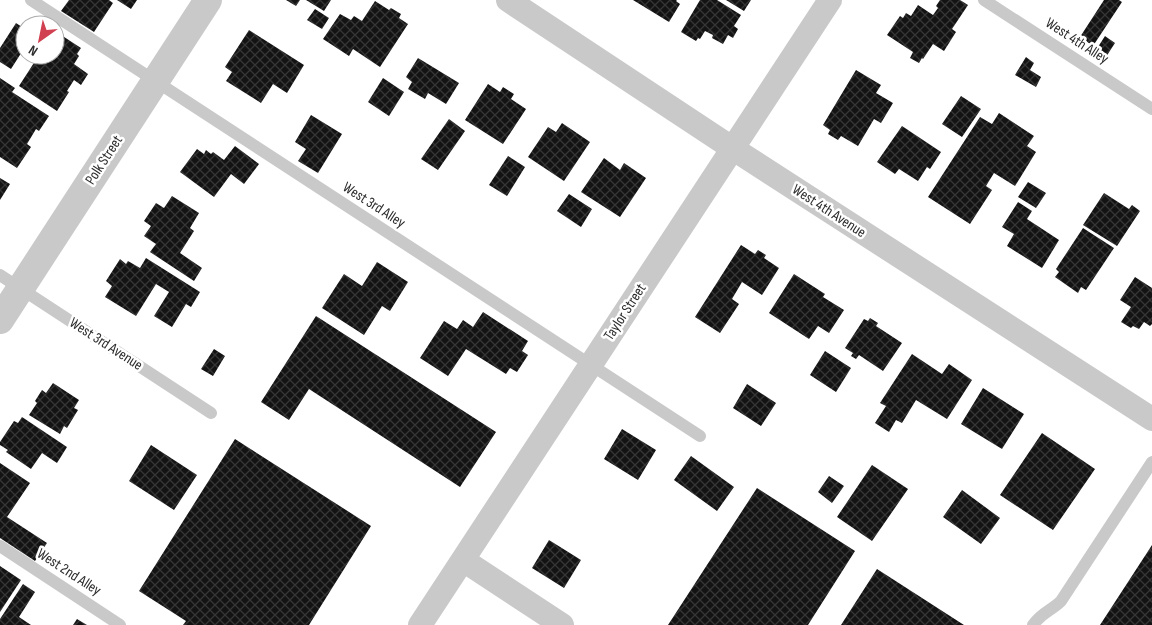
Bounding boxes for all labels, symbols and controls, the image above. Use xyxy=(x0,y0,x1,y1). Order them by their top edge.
street label: West 4th Alley xyxy=(1042,14,1112,69)
north arrow xyxy=(15,15,65,65)
text: N xyxy=(25,41,41,60)
street label: Polk Street xyxy=(81,131,127,188)
street label: West 3rd Alley xyxy=(339,178,409,232)
street label: West 4th Avenue xyxy=(789,180,869,242)
street label: Taylor Street xyxy=(600,280,651,344)
street label: West 3rd Avenue xyxy=(66,313,146,375)
street label: West 2nd Alley xyxy=(33,544,105,600)

